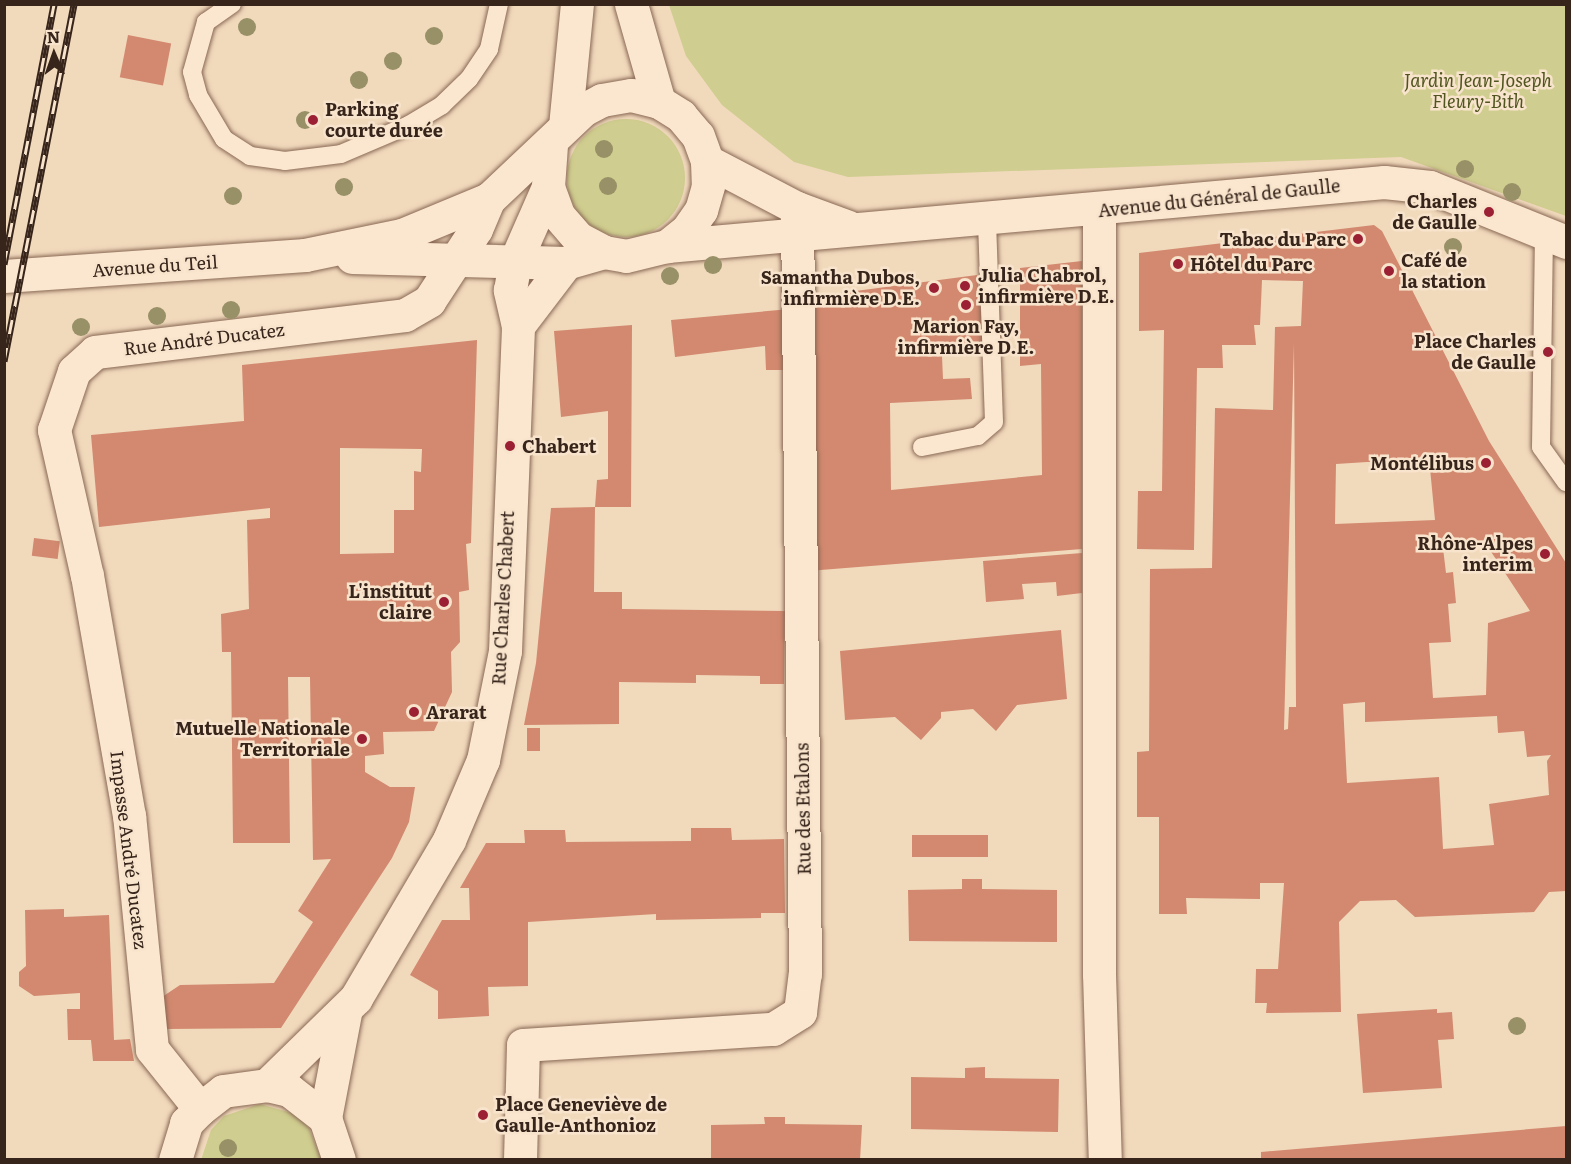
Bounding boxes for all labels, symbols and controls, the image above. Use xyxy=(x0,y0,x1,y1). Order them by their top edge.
north arrow xyxy=(24,24,84,84)
text: N xyxy=(46,24,61,48)
park label: Jardin Jean-Joseph Fleury-Bith xyxy=(1404,70,1552,112)
place label: Parking courte durée xyxy=(325,99,443,142)
marker: Parking courte durée xyxy=(306,113,320,127)
street label: Avenue du Général de Gaulle xyxy=(1097,175,1341,221)
place label: Charles de Gaulle xyxy=(1392,191,1477,234)
marker: Charles de Gaulle xyxy=(1482,205,1496,219)
place label: Tabac du Parc xyxy=(1220,228,1346,250)
marker: Tabac du Parc xyxy=(1351,232,1365,246)
place label: Café de la station xyxy=(1401,250,1486,292)
street label: Avenue du Teil xyxy=(91,251,219,281)
place label: Hôtel du Parc xyxy=(1190,253,1312,275)
marker: Hôtel du Parc xyxy=(1171,257,1185,271)
marker: Café de la station xyxy=(1382,264,1396,278)
place label: Julia Chabrol, infirmière D.E. xyxy=(978,265,1115,308)
place label: Samantha Dubos, infirmière D.E. xyxy=(761,267,920,310)
marker: Julia Chabrol, infirmière D.E. xyxy=(956,277,974,295)
marker: Samantha Dubos, infirmière D.E. xyxy=(925,279,943,297)
marker: Marion Fay, infirmière D.E. xyxy=(957,296,975,314)
place label: Marion Fay, infirmière D.E. xyxy=(898,316,1034,358)
street label: Rue André Ducatez xyxy=(122,318,286,360)
place label: Place Charles de Gaulle xyxy=(1414,331,1536,374)
marker: Place Charles de Gaulle xyxy=(1541,345,1555,359)
place label: Chabert xyxy=(522,435,596,457)
marker: Chabert xyxy=(503,439,517,453)
place label: Montélibus xyxy=(1370,452,1474,474)
marker: Montélibus xyxy=(1479,456,1493,470)
street label: Rue Charles Chabert xyxy=(488,510,518,686)
place label: Rhône-Alpes interim xyxy=(1417,533,1533,576)
marker: Rhône-Alpes interim xyxy=(1538,547,1552,561)
place label: L'institut claire xyxy=(349,581,432,624)
marker: L'institut claire xyxy=(437,595,451,609)
place label: Ararat xyxy=(426,701,487,723)
marker: Ararat xyxy=(407,705,421,719)
place label: Mutuelle Nationale Territoriale xyxy=(175,718,350,760)
marker: Mutuelle Nationale Territoriale xyxy=(355,732,369,746)
street label: Rue des Etalons xyxy=(791,743,815,875)
street label: Impasse André Ducatez xyxy=(106,749,152,951)
place label: Place Geneviève de Gaulle-Anthonioz xyxy=(495,1094,667,1136)
marker: Place Geneviève de Gaulle-Anthonioz xyxy=(476,1108,490,1122)

